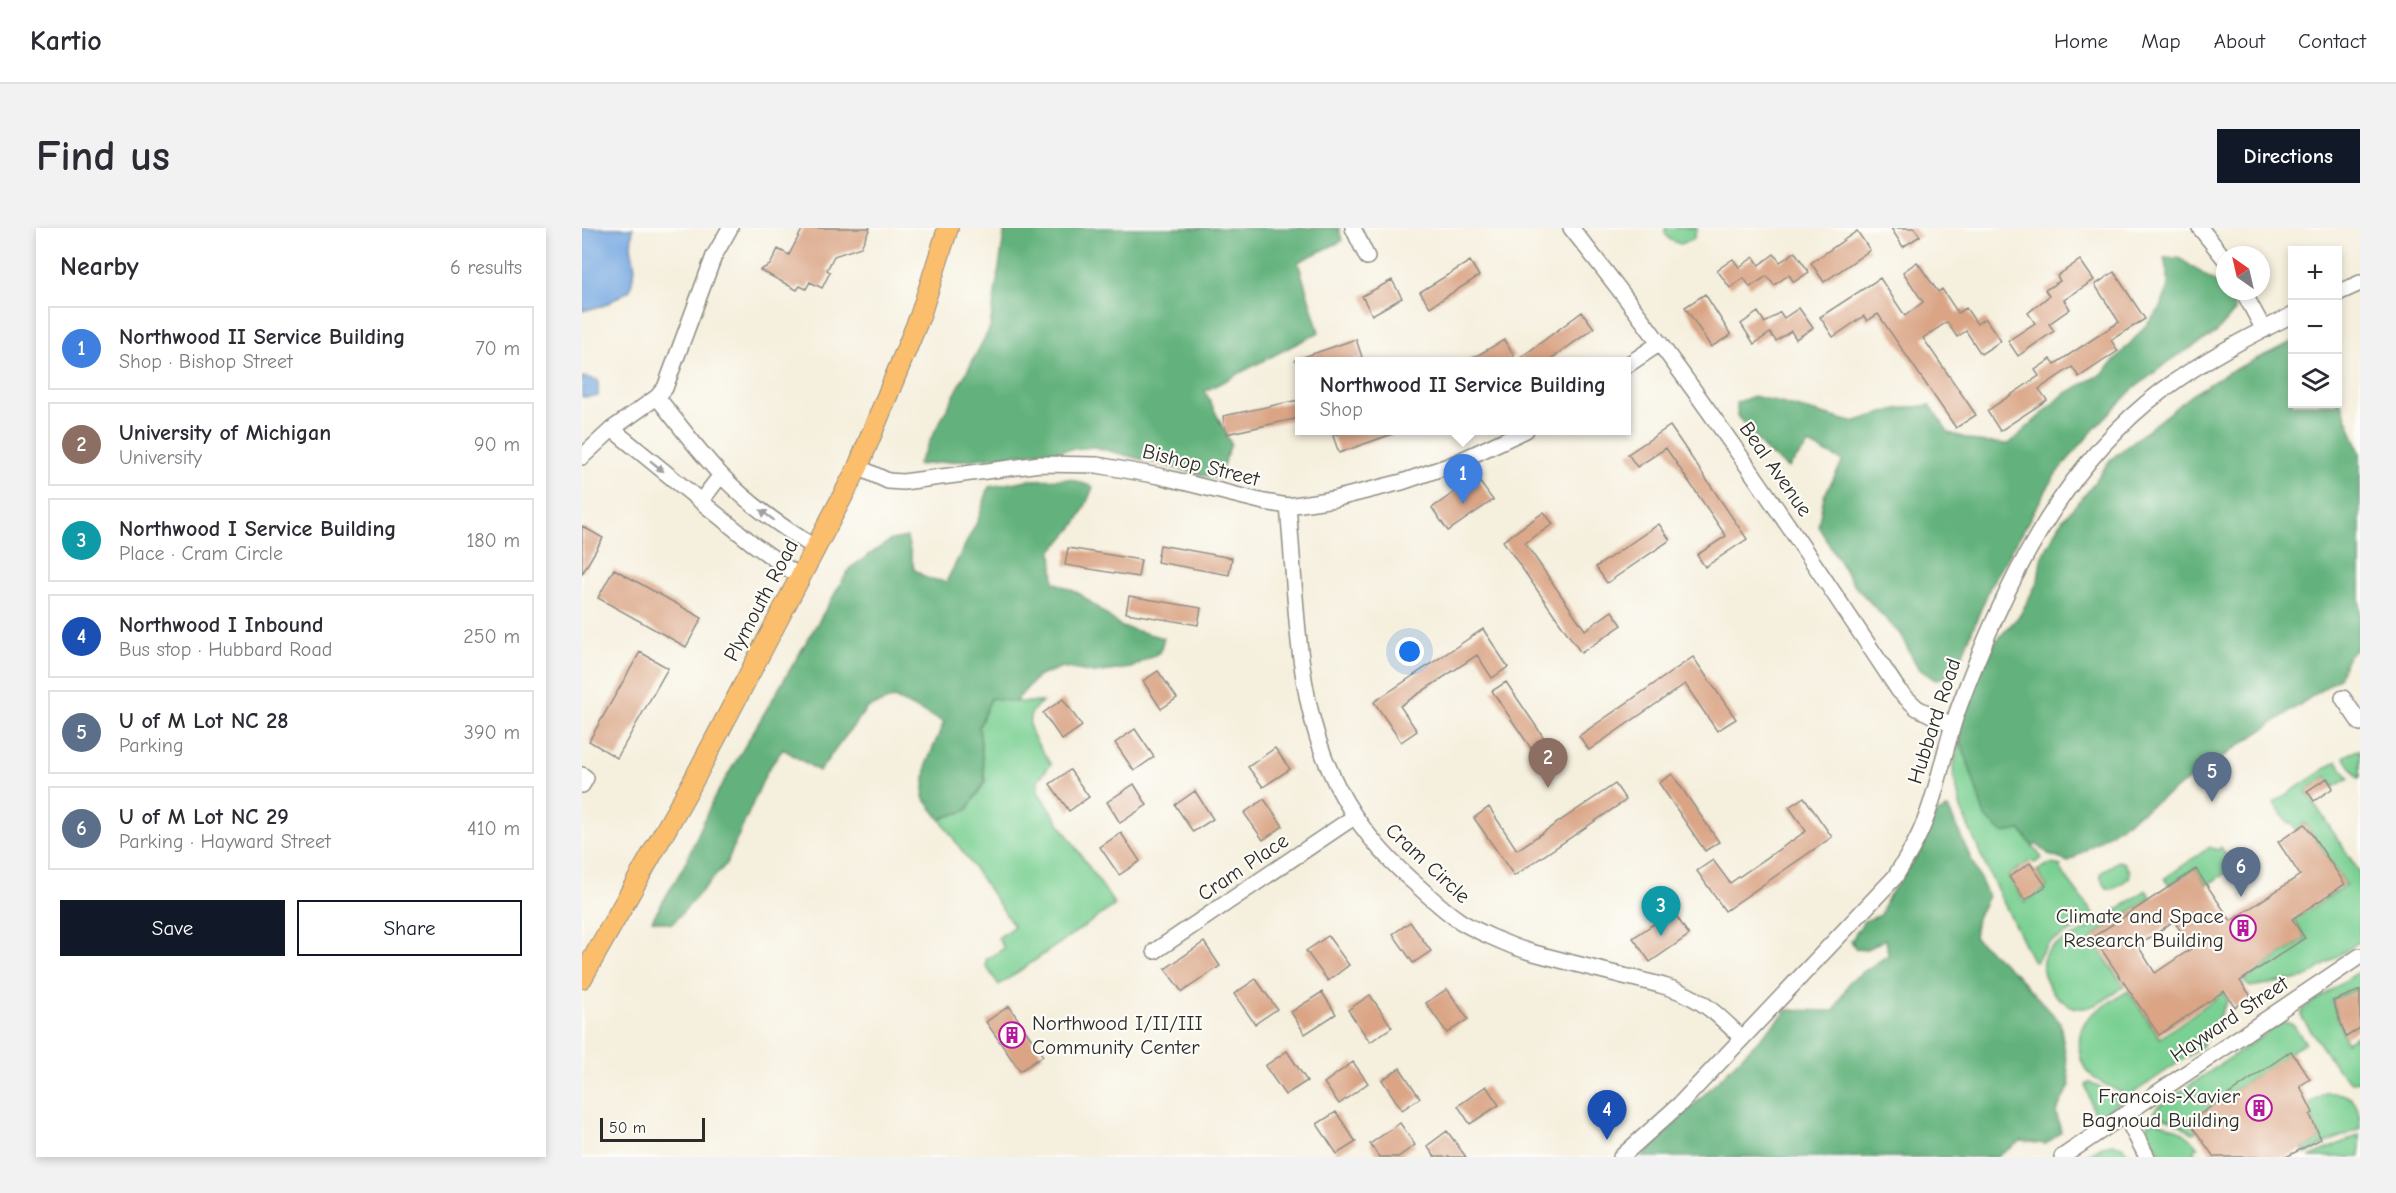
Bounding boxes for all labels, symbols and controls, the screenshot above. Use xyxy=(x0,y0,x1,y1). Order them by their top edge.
text: Kartio xyxy=(30,25,102,57)
text: Home xyxy=(2054,29,2108,53)
text: Map xyxy=(2141,29,2181,53)
text: About xyxy=(2214,29,2265,53)
text: Contact xyxy=(2298,29,2366,53)
button: Directions xyxy=(2217,129,2360,183)
text: Find us xyxy=(36,132,170,181)
north arrow xyxy=(2216,246,2270,300)
map controls xyxy=(2288,246,2342,408)
button: + xyxy=(2288,246,2342,300)
text: Nearby xyxy=(60,252,139,282)
text: 6 results xyxy=(450,256,522,279)
button: − xyxy=(2288,300,2342,354)
text: Northwood II Service Building xyxy=(119,324,405,350)
text: 1 xyxy=(78,337,85,360)
text: 70 m xyxy=(475,337,520,360)
text: Shop · Bishop Street xyxy=(119,350,293,373)
button: layers xyxy=(2288,354,2342,408)
popup xyxy=(1295,357,1631,435)
text: Northwood II Service Building xyxy=(1320,372,1606,398)
text: Shop xyxy=(1320,398,1363,421)
street label: Beal Avenue xyxy=(1735,417,1817,521)
text: University of Michigan xyxy=(119,420,331,446)
text: 2 xyxy=(77,433,86,456)
text: 90 m xyxy=(474,433,520,456)
street label: Bishop Street xyxy=(1140,439,1263,491)
text: University xyxy=(119,446,202,469)
pin: 1 xyxy=(1444,454,1482,504)
one-way arrow xyxy=(649,460,665,473)
one-way arrow xyxy=(760,509,776,521)
text: Northwood I Service Building xyxy=(119,516,396,542)
text: 3 xyxy=(77,529,86,552)
text: 180 m xyxy=(466,529,520,552)
street label: Plymouth Road xyxy=(719,535,803,665)
text: Place · Cram Circle xyxy=(119,542,283,565)
text: Northwood I Inbound xyxy=(119,612,323,638)
text: 4 xyxy=(77,625,86,648)
text: 250 m xyxy=(463,625,520,648)
your location xyxy=(1395,637,1424,666)
text: Bus stop · Hubbard Road xyxy=(119,638,332,661)
street label: Hubbard Road xyxy=(1902,655,1966,787)
text: U of M Lot NC 28 xyxy=(119,708,289,734)
text: 5 xyxy=(76,721,87,744)
text: 390 m xyxy=(464,721,520,744)
text: Parking xyxy=(119,734,184,757)
pin: 2 xyxy=(1528,738,1568,788)
pin: 5 xyxy=(2192,752,2232,802)
text: U of M Lot NC 29 xyxy=(119,804,289,830)
text: 6 xyxy=(76,817,87,840)
text: 410 m xyxy=(467,817,520,840)
street label: Cram Circle xyxy=(1381,818,1475,908)
street label: Cram Place xyxy=(1193,828,1293,906)
text: Parking · Hayward Street xyxy=(119,830,331,853)
pin: 6 xyxy=(2222,848,2260,897)
pin: 3 xyxy=(1642,886,1680,936)
button: Save xyxy=(60,900,285,956)
button: Share xyxy=(297,900,522,956)
place label: Climate and Space Research Building xyxy=(2056,904,2224,952)
building icon: Climate and Space Research Building xyxy=(2228,913,2258,943)
street label: Hayward Street xyxy=(2166,970,2293,1067)
place label: Northwood I/II/III Community Center xyxy=(1032,1011,1203,1059)
building icon: Northwood I/II/III Community Center xyxy=(997,1020,1027,1050)
place label: Francois‑Xavier Bagnoud Building xyxy=(2082,1084,2241,1132)
pin: 4 xyxy=(1588,1090,1626,1140)
building icon: Francois‑Xavier Bagnoud Building xyxy=(2244,1093,2274,1123)
scale bar xyxy=(600,1115,705,1142)
text: 50 m xyxy=(609,1119,646,1137)

